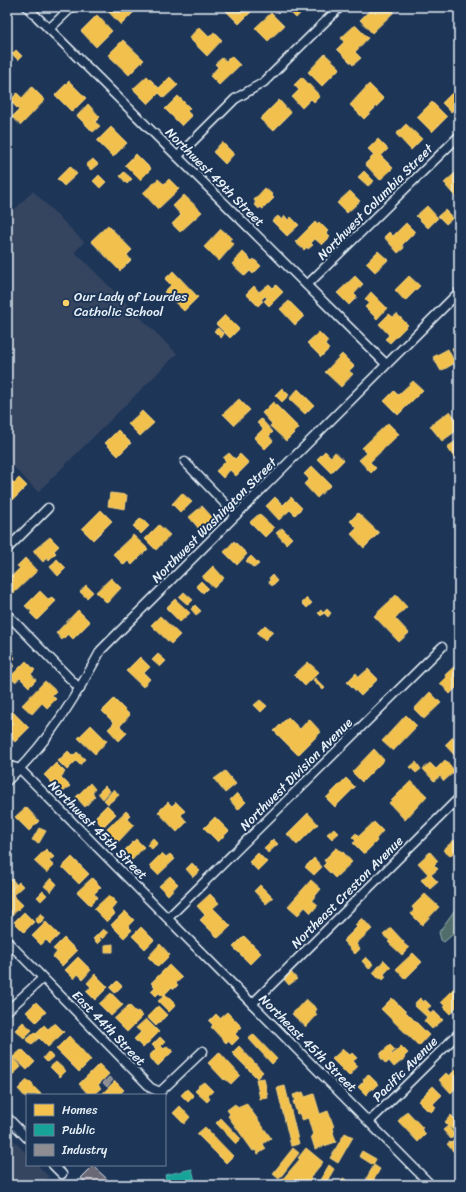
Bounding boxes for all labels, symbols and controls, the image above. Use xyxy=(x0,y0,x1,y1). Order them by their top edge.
street label: Northwest 49th Street xyxy=(160,122,271,233)
street label: Northwest Columbia Street xyxy=(311,138,439,266)
place label: Our Lady of Lourdes Catholic School xyxy=(74,285,188,323)
marker: Our Lady of Lourdes Catholic School xyxy=(61,298,71,308)
street label: Northwest Washington Street xyxy=(146,451,283,588)
street label: Northwest Division Avenue xyxy=(234,712,358,836)
street label: Northwest 45th Street xyxy=(43,775,154,886)
street label: Northeast Creston Avenue xyxy=(285,830,409,954)
street label: East 44th Street xyxy=(66,985,152,1072)
street label: Northeast 45th Street xyxy=(253,988,363,1098)
street label: Pacific Avenue xyxy=(367,1030,444,1107)
legend xyxy=(26,1094,166,1166)
text: Homes xyxy=(62,1099,98,1121)
text: Public xyxy=(62,1119,95,1141)
text: Industry xyxy=(61,1139,108,1161)

